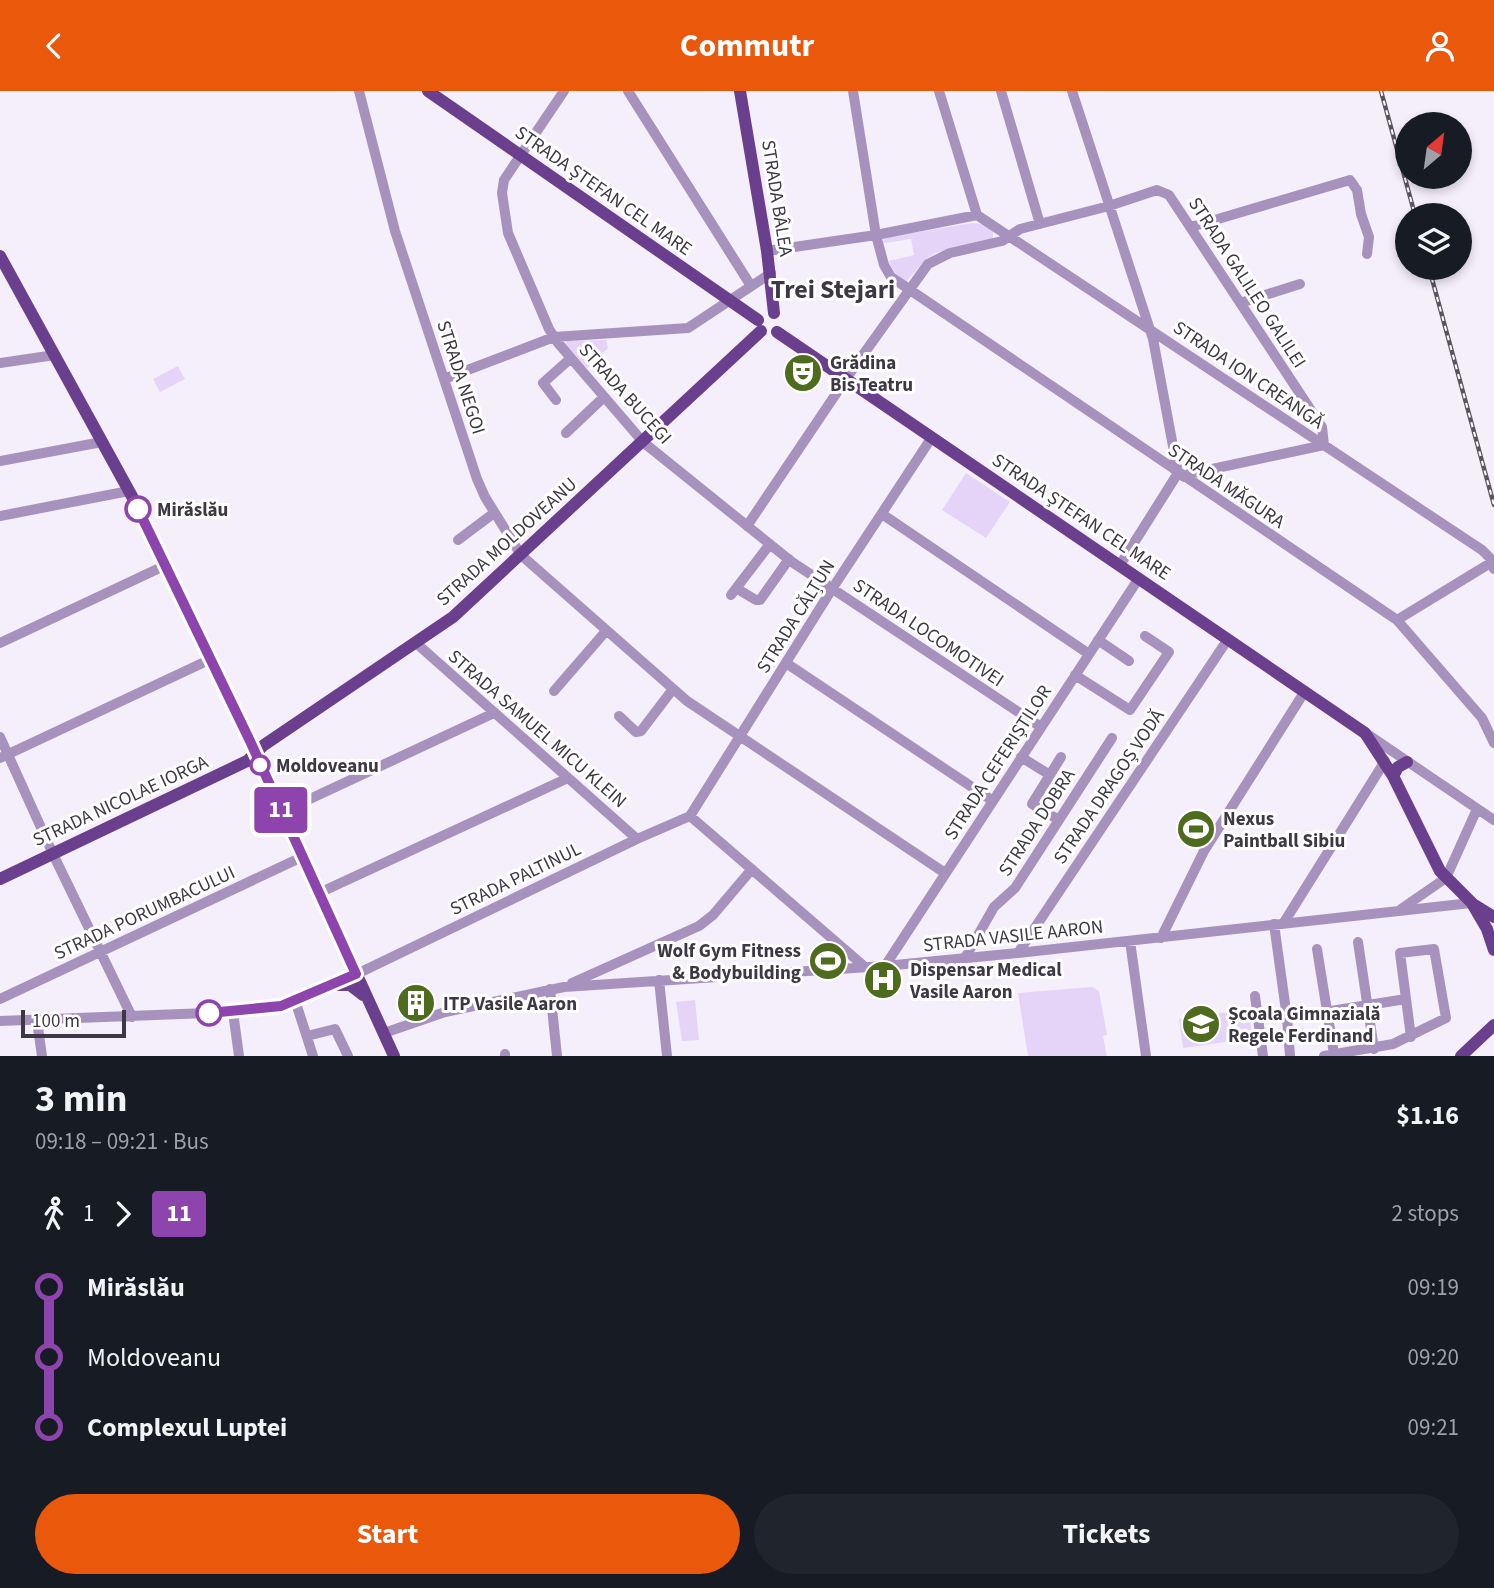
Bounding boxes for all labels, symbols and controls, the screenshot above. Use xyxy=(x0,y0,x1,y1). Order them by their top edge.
text: Commutr xyxy=(680,23,814,69)
icon: back xyxy=(35,27,73,65)
icon: person xyxy=(1421,27,1459,65)
north arrow xyxy=(1395,112,1472,189)
map controls xyxy=(1395,112,1472,280)
street label: STRADA ȘTEFAN CEL MARE xyxy=(509,120,697,263)
street label: STRADA BÂLEA xyxy=(754,138,799,259)
street label: STRADA GALILEO GALILEI xyxy=(1181,192,1312,374)
button: layers xyxy=(1395,203,1472,280)
district label: Trei Stejari xyxy=(771,271,895,308)
street label: STRADA ION CREANGĂ xyxy=(1167,315,1329,436)
street label: STRADA NEGOI xyxy=(429,317,492,438)
street label: STRADA BUCEGI xyxy=(572,338,678,450)
place label: Grădina Bis Teatru xyxy=(830,350,913,399)
theatre icon: Grădina Bis Teatru xyxy=(782,352,824,394)
street label: STRADA MĂGURA xyxy=(1162,437,1290,536)
street label: STRADA ȘTEFAN CEL MARE xyxy=(986,447,1176,587)
street label: STRADA MOLDOVEANU xyxy=(431,472,583,613)
marker: Mirăslău xyxy=(125,496,151,522)
place label: Mirăslău xyxy=(157,497,228,524)
street label: STRADA CĂLȚUN xyxy=(751,555,842,679)
street label: STRADA LOCOMOTIVEI xyxy=(847,573,1009,694)
street label: STRADA SAMUEL MICU KLEIN xyxy=(442,644,632,815)
street label: STRADA CEFERIȘTILOR xyxy=(938,680,1059,846)
street label: STRADA DRAGOȘ VODĂ xyxy=(1047,704,1172,870)
street label: STRADA NICOLAE IORGA xyxy=(29,749,213,854)
place label: Moldoveanu xyxy=(276,753,379,780)
marker: Moldoveanu xyxy=(250,755,270,775)
street label: STRADA DOBRA xyxy=(992,763,1082,882)
line badge: 11 xyxy=(250,787,312,833)
text: 11 xyxy=(268,792,294,827)
place label: Nexus Paintball Sibiu xyxy=(1223,806,1345,855)
sports icon: Nexus Paintball Sibiu xyxy=(1175,808,1217,850)
street label: STRADA PALTINUL xyxy=(446,836,586,923)
street label: STRADA PORUMBACULUI xyxy=(50,860,240,967)
street label: STRADA VASILE AARON xyxy=(922,914,1105,959)
place label: Wolf Gym Fitness & Bodybuilding xyxy=(657,938,801,987)
sports icon: Wolf Gym Fitness & Bodybuilding xyxy=(807,940,849,982)
place label: Dispensar Medical Vasile Aaron xyxy=(909,957,1062,1006)
hospital icon: Dispensar Medical Vasile Aaron xyxy=(862,959,904,1001)
building icon: ITP Vasile Aaron xyxy=(395,982,437,1024)
place label: ITP Vasile Aaron xyxy=(443,991,577,1018)
unlabelled marker xyxy=(196,1000,222,1026)
place label: Școala Gimnazială Regele Ferdinand xyxy=(1228,1001,1381,1050)
school or university icon: Școala Gimnazială Regele Ferdinand xyxy=(1180,1003,1222,1045)
scale bar xyxy=(21,1007,126,1039)
text: 100 m xyxy=(32,1008,80,1035)
text: 3 min xyxy=(35,1072,127,1126)
text: $1.16 xyxy=(1396,1097,1459,1134)
text: 09:18 – 09:21 · Bus xyxy=(35,1125,209,1158)
icon: walk xyxy=(35,1195,73,1233)
icon: forward xyxy=(104,1195,142,1233)
text: 11 xyxy=(166,1196,192,1231)
text: 1 xyxy=(83,1197,94,1230)
text: 2 stops xyxy=(1392,1197,1459,1230)
text: Mirăslău xyxy=(87,1269,185,1306)
text: 09:19 xyxy=(1408,1271,1459,1304)
text: Moldoveanu xyxy=(87,1339,221,1376)
text: 09:20 xyxy=(1408,1341,1459,1374)
text: Complexul Luptei xyxy=(87,1409,287,1446)
text: 09:21 xyxy=(1408,1411,1459,1444)
button: Start xyxy=(35,1494,740,1574)
button: Tickets xyxy=(754,1494,1459,1574)

